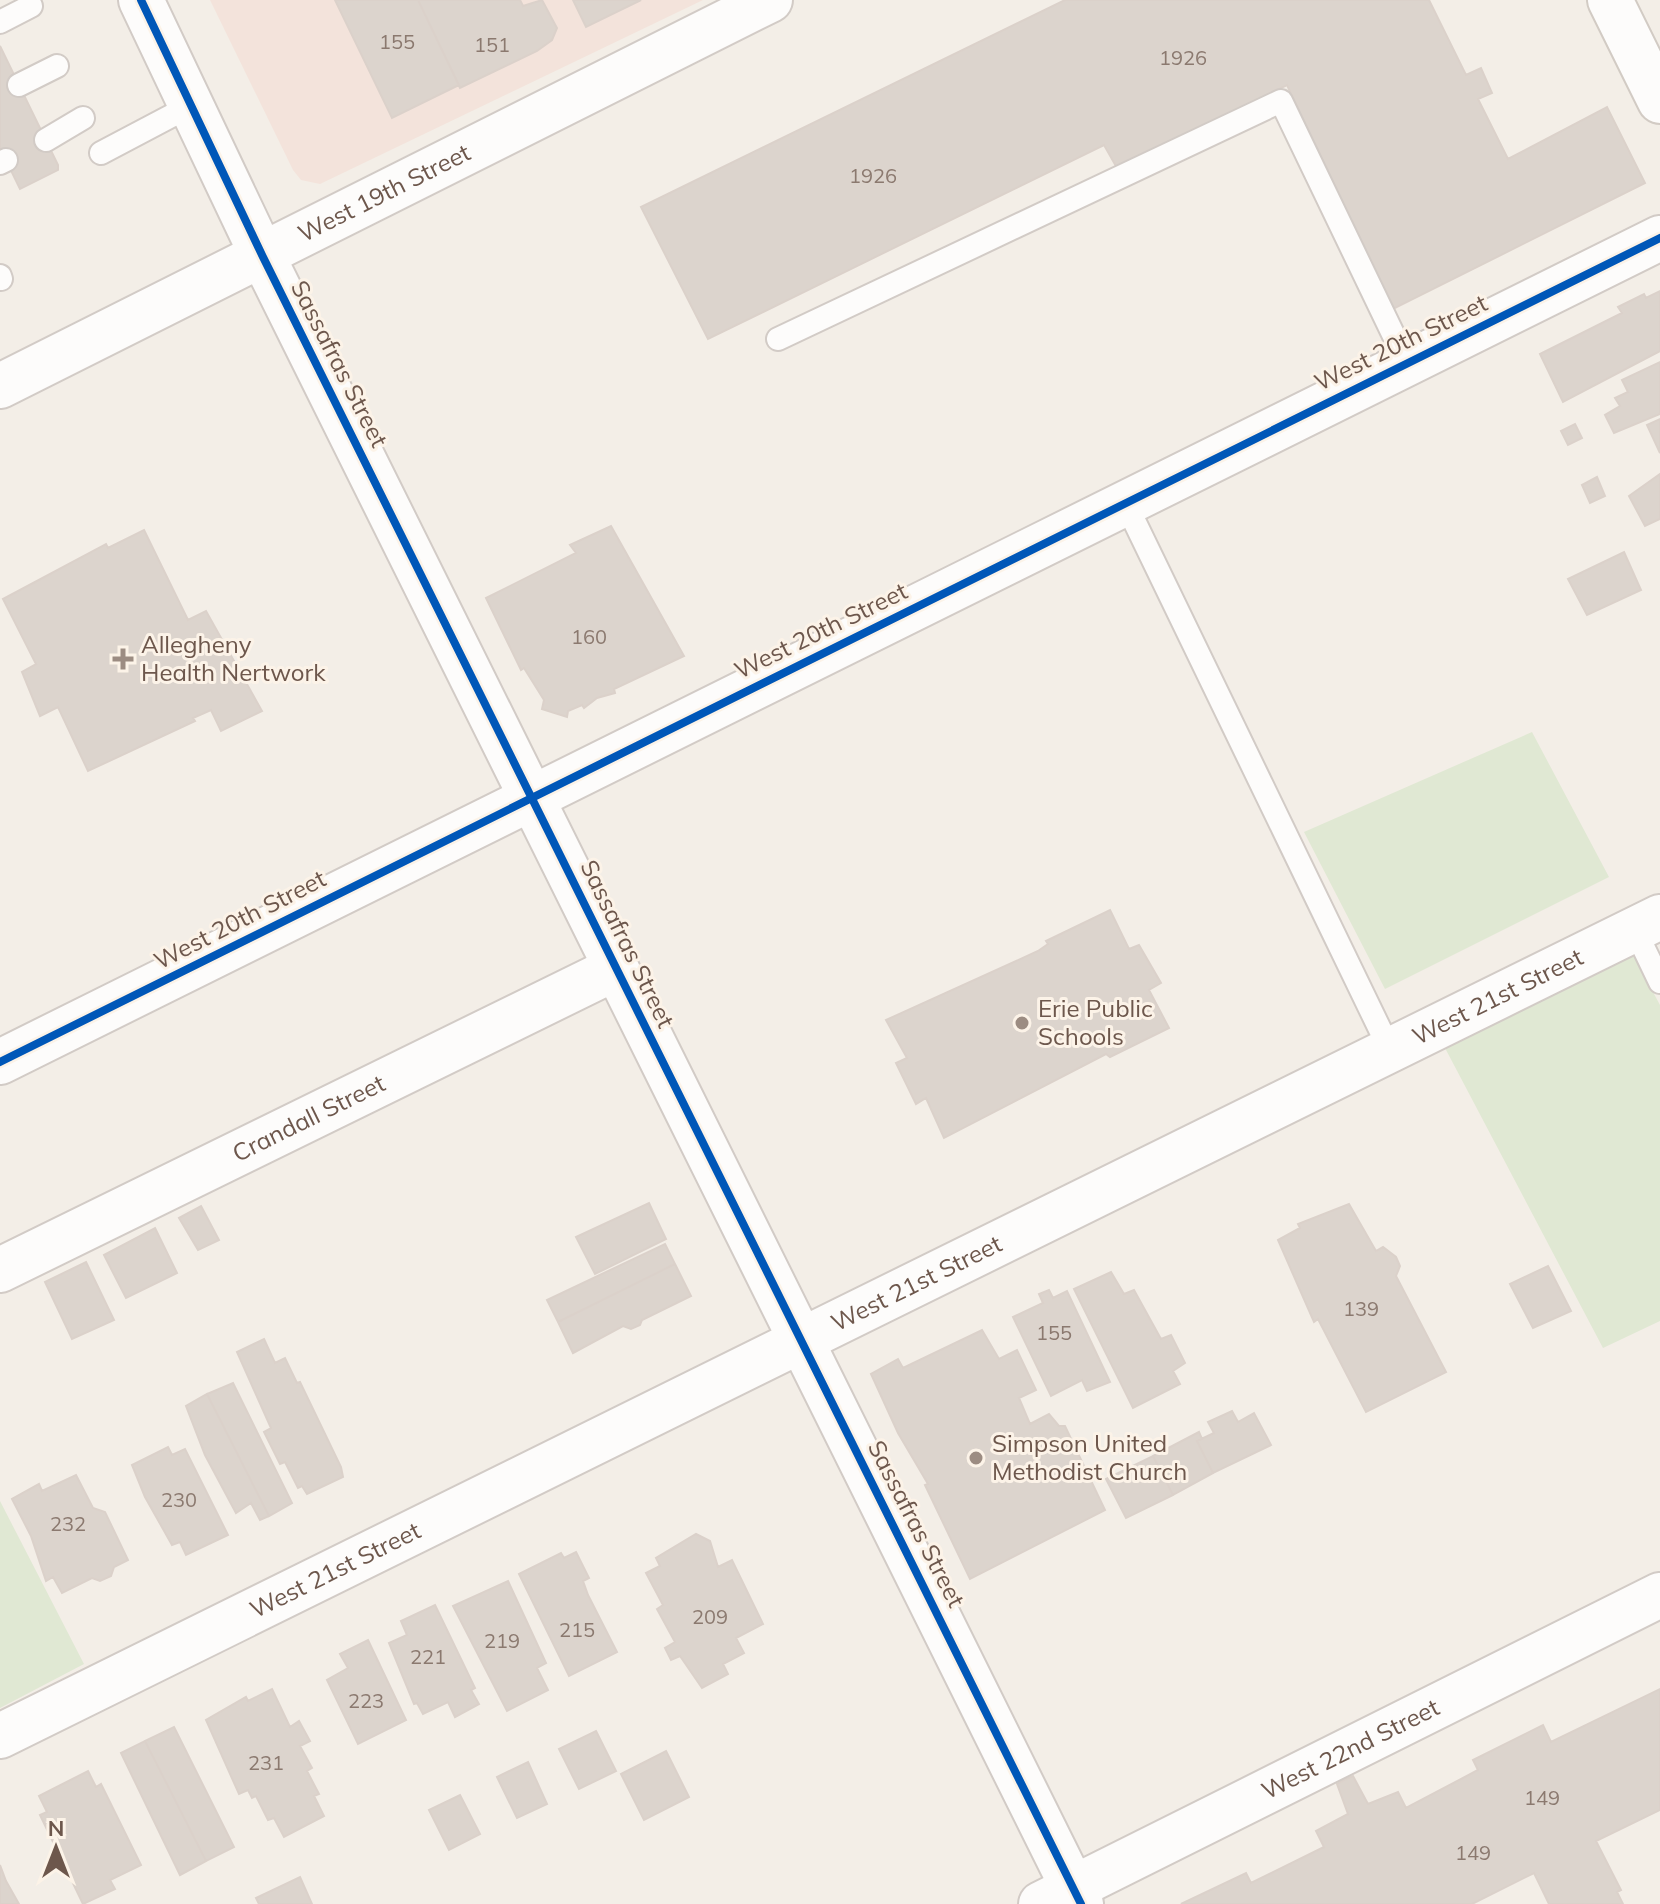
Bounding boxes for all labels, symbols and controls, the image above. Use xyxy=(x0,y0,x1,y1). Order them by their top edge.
house number: 155 xyxy=(379,29,415,54)
house number: 151 xyxy=(474,32,510,57)
house number: 1926 xyxy=(1159,45,1207,70)
street label: West 19th Street xyxy=(293,137,475,248)
house number: 1926 xyxy=(849,163,897,188)
street label: Sassafras Street xyxy=(285,275,395,452)
street label: West 20th Street xyxy=(1309,287,1492,397)
street label: West 20th Street xyxy=(729,575,912,685)
house number: 160 xyxy=(571,624,607,649)
place label: Allegheny Health Nertwork xyxy=(141,629,326,687)
marker: Allegheny Health Nertwork xyxy=(112,648,134,670)
street label: Sassafras Street xyxy=(574,855,682,1032)
street label: West 20th Street xyxy=(149,863,330,975)
street label: West 21st Street xyxy=(1407,941,1588,1051)
place label: Erie Public Schools xyxy=(1038,993,1153,1051)
marker: Erie Public Schools xyxy=(1013,1014,1031,1032)
street label: Crandall Street xyxy=(227,1068,390,1168)
street label: West 21st Street xyxy=(826,1228,1006,1337)
house number: 139 xyxy=(1343,1296,1379,1321)
house number: 155 xyxy=(1036,1320,1072,1345)
place label: Simpson United Methodist Church xyxy=(992,1428,1187,1486)
street label: Sassafras Street xyxy=(862,1435,972,1612)
marker: Simpson United Methodist Church xyxy=(967,1449,985,1467)
house number: 230 xyxy=(161,1487,197,1512)
house number: 232 xyxy=(50,1511,86,1536)
street label: West 21st Street xyxy=(245,1515,425,1624)
house number: 209 xyxy=(692,1604,728,1629)
house number: 215 xyxy=(559,1617,595,1642)
house number: 219 xyxy=(484,1628,520,1653)
house number: 221 xyxy=(410,1644,446,1669)
house number: 223 xyxy=(348,1688,384,1713)
street label: West 22nd Street xyxy=(1256,1692,1444,1805)
house number: 231 xyxy=(248,1750,284,1775)
house number: 149 xyxy=(1524,1785,1560,1810)
north arrow xyxy=(16,1808,96,1888)
text: N xyxy=(48,1814,64,1842)
house number: 149 xyxy=(1455,1840,1491,1865)

